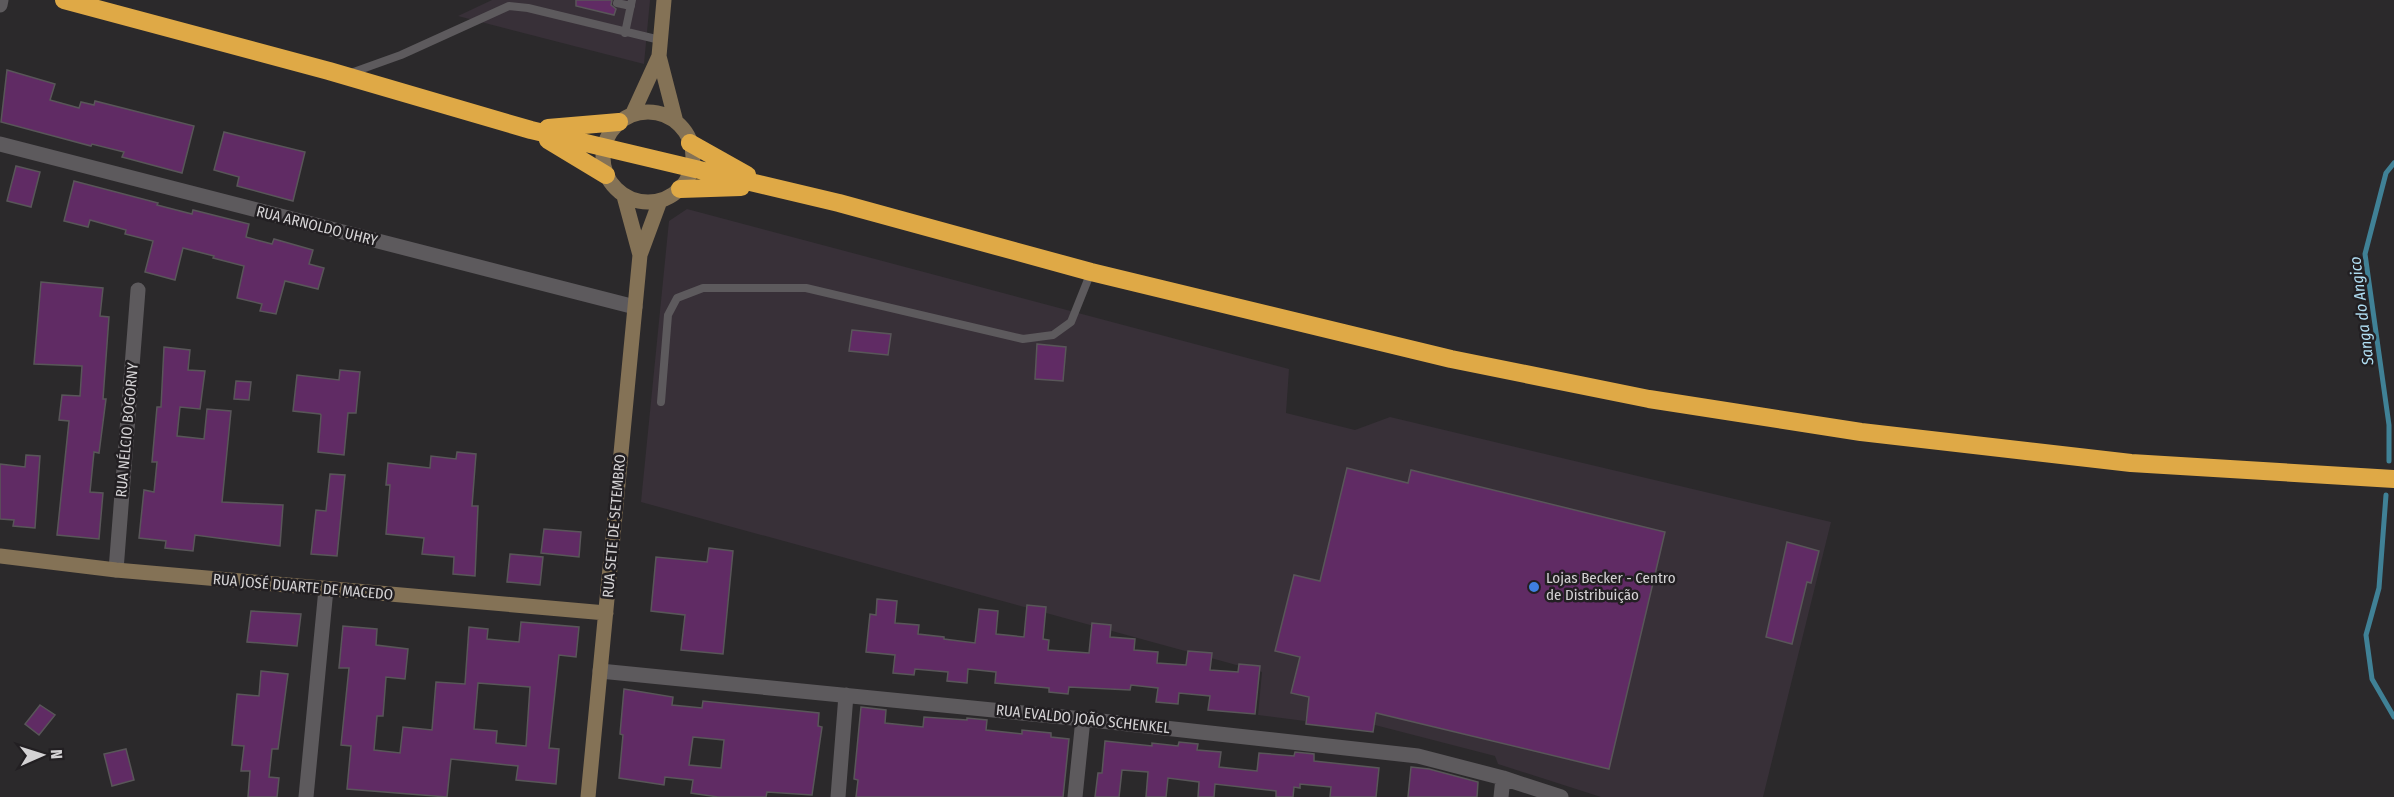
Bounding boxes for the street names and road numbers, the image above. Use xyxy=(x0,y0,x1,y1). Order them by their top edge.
street label: RUA ARNOLDO UHRY xyxy=(255,202,380,250)
street label: RUA NÉLCIO BOGORNY xyxy=(112,361,142,498)
street label: RUA SETE DE SETEMBRO xyxy=(599,453,629,599)
street label: RUA JOSÉ DUARTE DE MACEDO xyxy=(212,570,394,604)
street label: RUA EVALDO JOÃO SCHENKEL xyxy=(995,701,1171,737)

